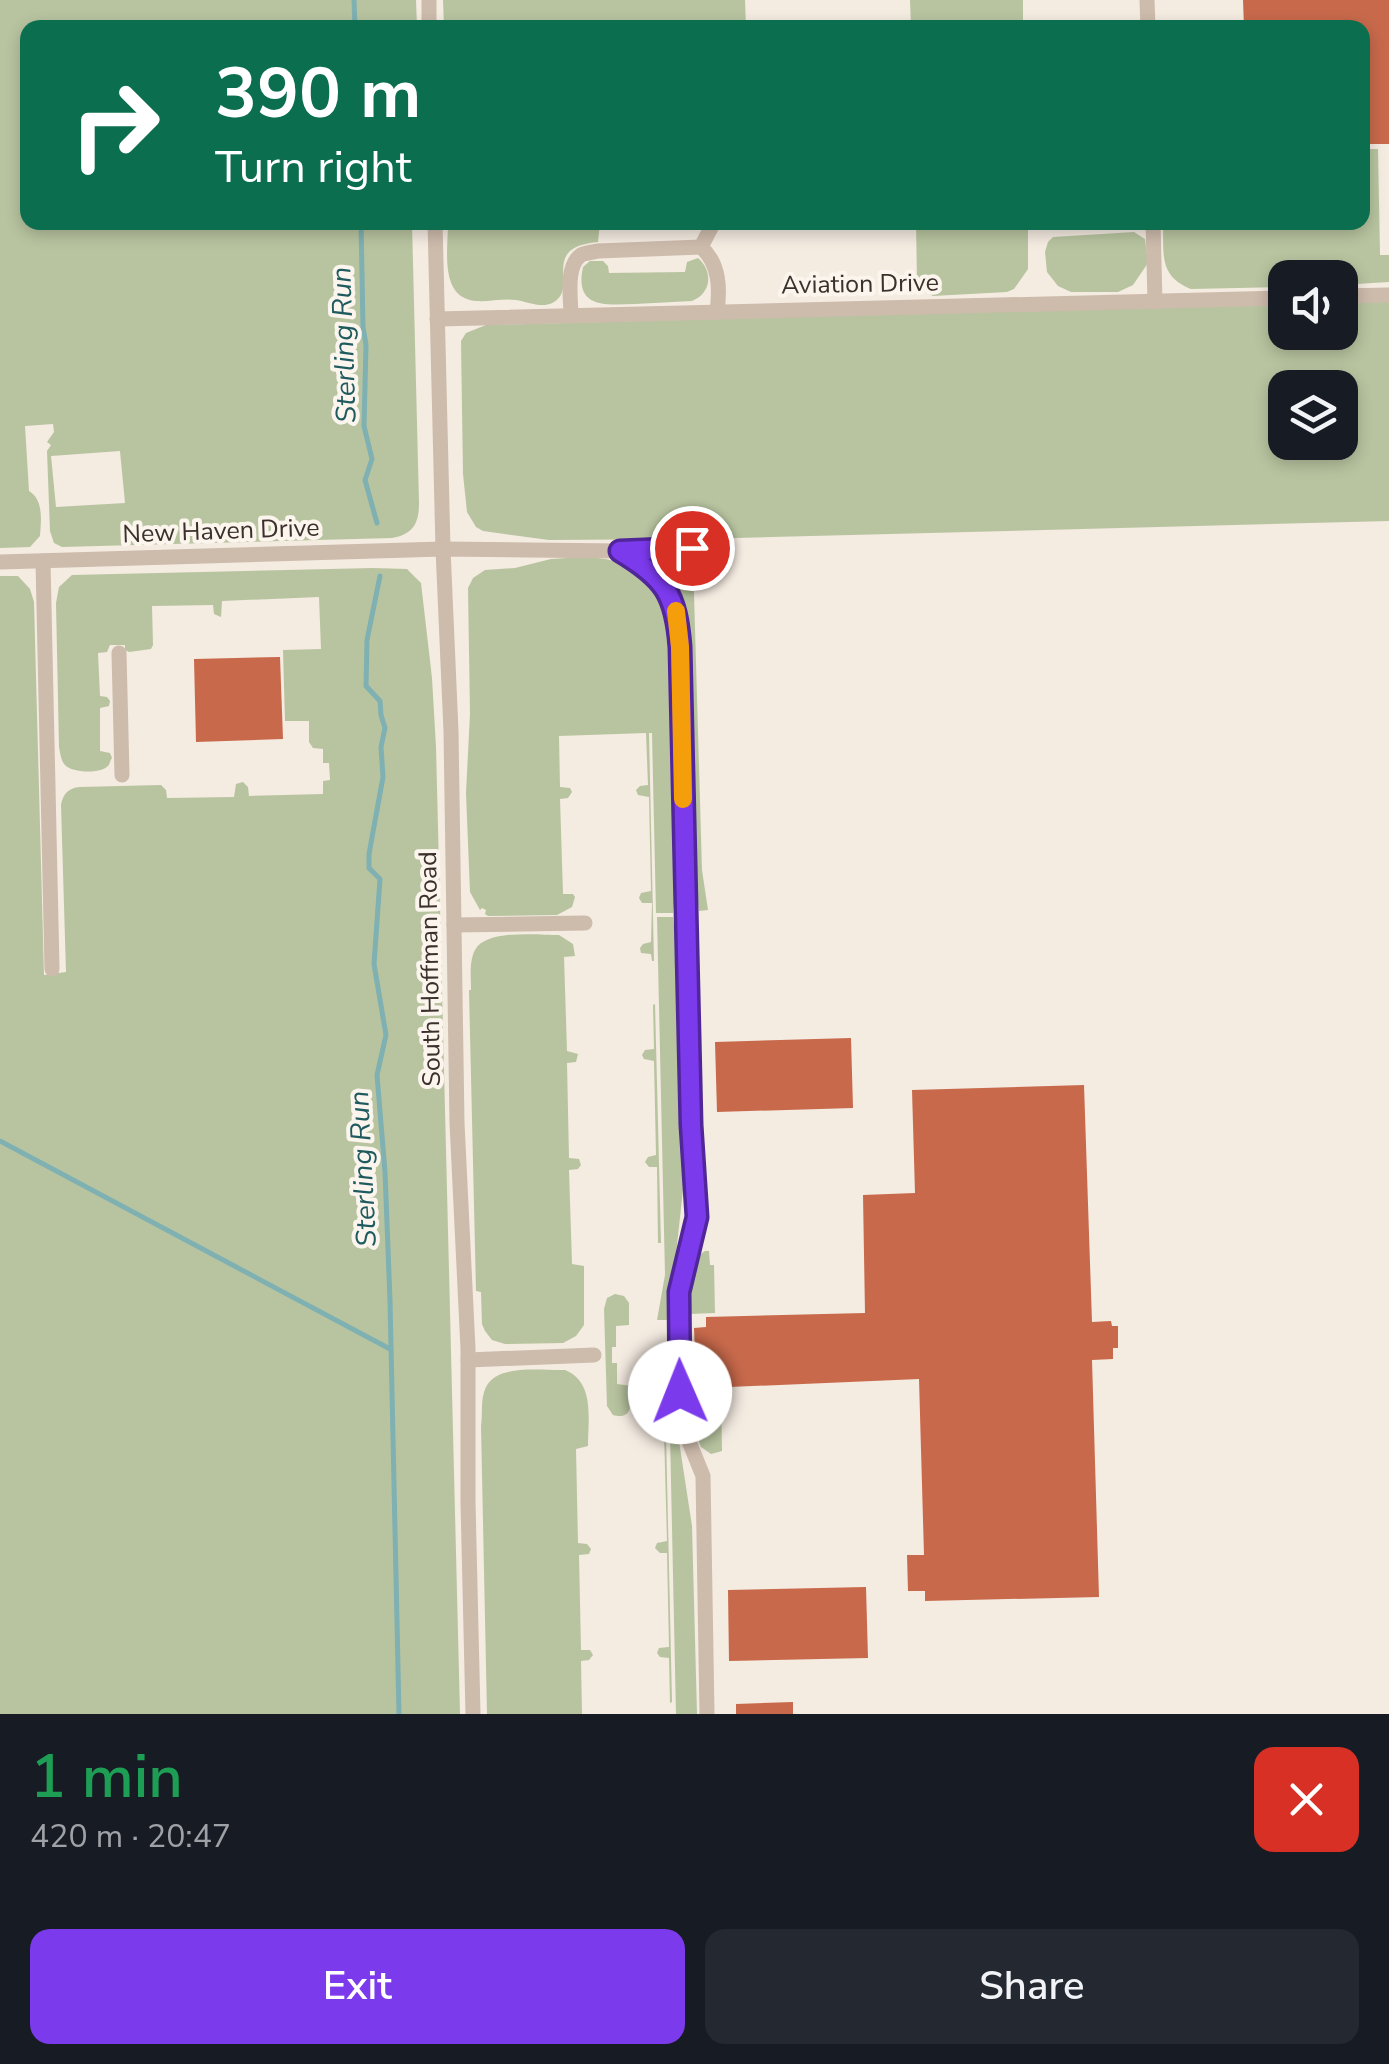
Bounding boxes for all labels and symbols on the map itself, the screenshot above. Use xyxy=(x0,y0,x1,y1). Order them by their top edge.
water label: Sterling Run xyxy=(322,266,366,424)
street label: Aviation Drive xyxy=(781,266,939,302)
pin xyxy=(650,506,735,591)
street label: New Haven Drive xyxy=(122,511,320,551)
street label: South Hoffman Road xyxy=(411,851,449,1087)
water label: Sterling Run xyxy=(340,1090,386,1248)
position arrow xyxy=(628,1340,732,1444)

